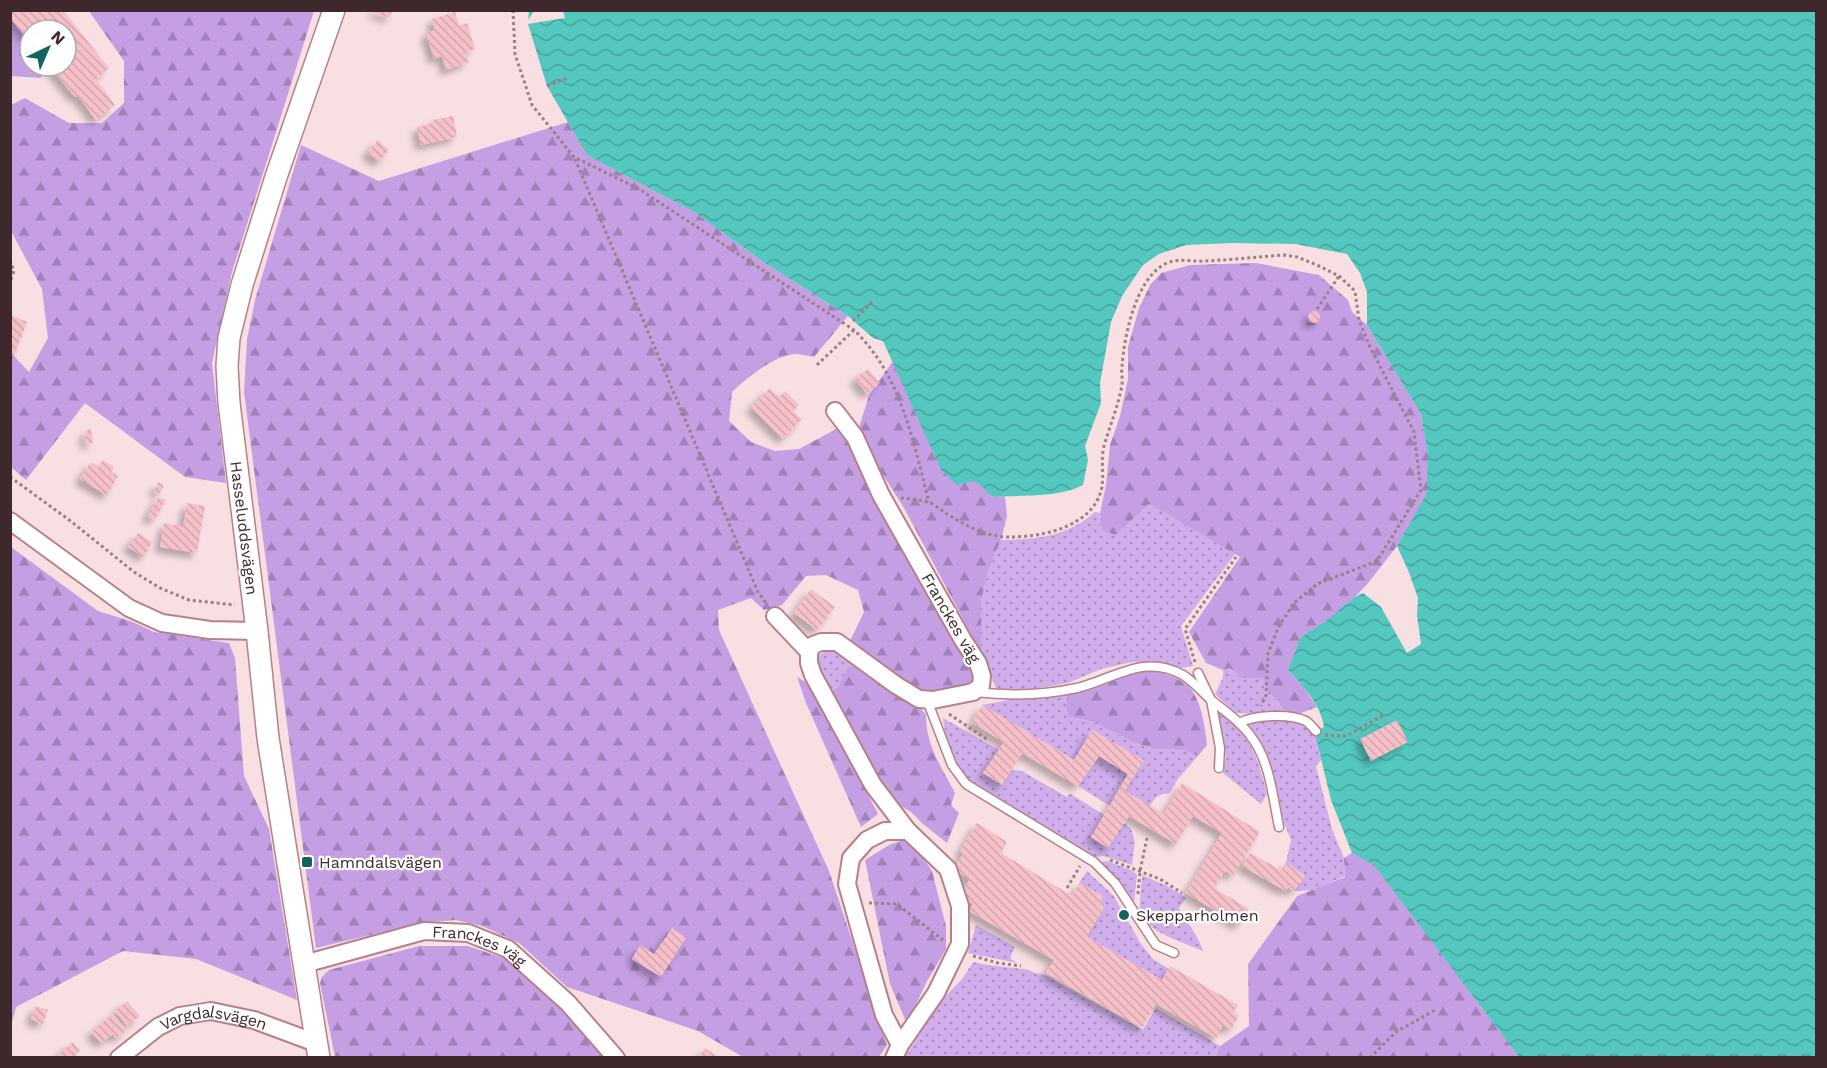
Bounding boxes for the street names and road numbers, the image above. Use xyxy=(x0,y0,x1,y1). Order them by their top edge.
street label: Hasseluddsvägen xyxy=(226,460,262,596)
street label: Franckes väg xyxy=(918,570,985,667)
street label: Franckes väg xyxy=(432,922,531,971)
street label: Vargdalsvägen xyxy=(156,1002,270,1034)

